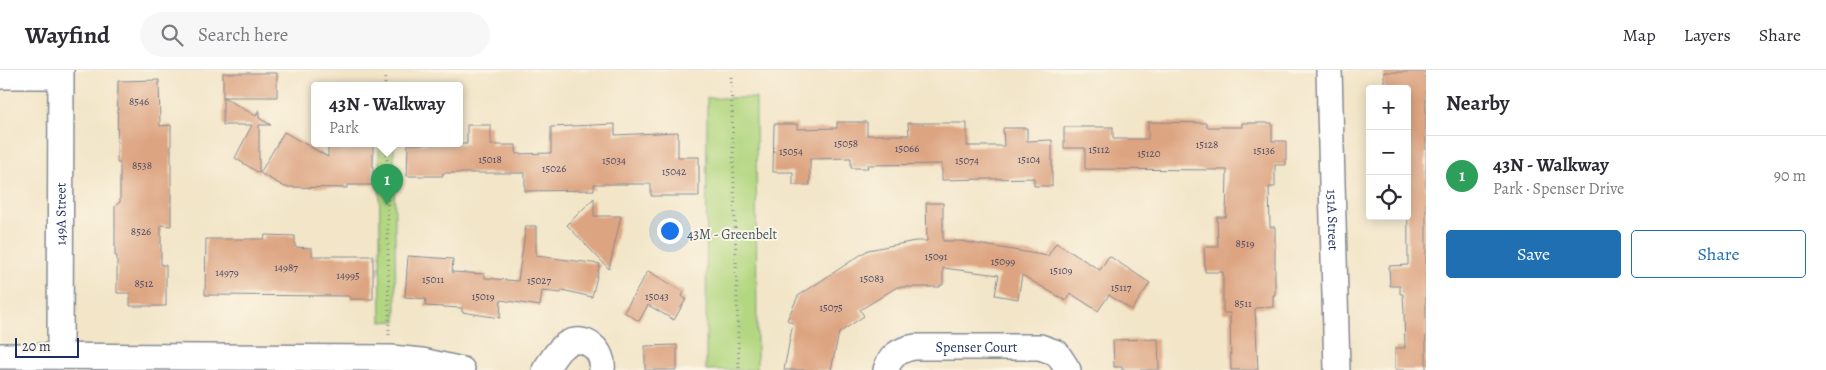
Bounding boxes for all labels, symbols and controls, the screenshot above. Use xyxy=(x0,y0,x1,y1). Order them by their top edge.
search box xyxy=(140,12,490,57)
text: Wayfind xyxy=(25,19,110,51)
icon: search xyxy=(158,21,186,49)
text: Search here xyxy=(198,22,288,48)
text: Map xyxy=(1623,23,1656,47)
text: Layers xyxy=(1684,23,1731,47)
text: Share xyxy=(1759,23,1801,47)
popup xyxy=(311,82,463,147)
map controls xyxy=(1366,85,1411,220)
button: + xyxy=(1366,85,1411,130)
text: Nearby xyxy=(1446,89,1509,117)
text: 43N - Walkway xyxy=(329,91,445,117)
house number: 8546 xyxy=(129,94,149,109)
text: Park xyxy=(329,117,359,139)
button: − xyxy=(1366,130,1411,175)
house number: 15058 xyxy=(834,136,858,151)
house number: 15128 xyxy=(1196,137,1218,152)
house number: 15066 xyxy=(895,141,919,156)
house number: 15112 xyxy=(1088,142,1110,157)
house number: 15136 xyxy=(1253,143,1275,158)
house number: 15054 xyxy=(779,144,803,159)
house number: 15120 xyxy=(1137,146,1161,161)
house number: 15018 xyxy=(478,152,502,167)
house number: 15104 xyxy=(1017,152,1041,167)
text: 43N - Walkway xyxy=(1493,152,1609,178)
house number: 15034 xyxy=(602,153,626,168)
house number: 15074 xyxy=(955,153,979,168)
house number: 8538 xyxy=(132,158,152,173)
house number: 15026 xyxy=(542,161,566,176)
pin: 1 xyxy=(371,164,403,205)
house number: 15042 xyxy=(662,164,686,179)
text: 1 xyxy=(1459,165,1465,187)
text: 90 m xyxy=(1774,165,1806,187)
button: locate xyxy=(1366,175,1411,220)
text: Park · Spenser Drive xyxy=(1493,178,1624,200)
street label: 149A Street xyxy=(51,182,71,246)
street label: 151A Street xyxy=(1322,189,1343,251)
your location xyxy=(657,218,683,244)
house number: 8526 xyxy=(131,224,151,239)
park label: 43M - Greenbelt xyxy=(687,225,777,244)
button: Save xyxy=(1446,230,1621,278)
button: Share xyxy=(1631,230,1806,278)
house number: 8519 xyxy=(1236,236,1254,251)
house number: 15091 xyxy=(924,249,948,264)
house number: 15099 xyxy=(991,254,1015,269)
house number: 14987 xyxy=(274,260,298,275)
house number: 15109 xyxy=(1049,263,1073,278)
house number: 14979 xyxy=(215,265,239,280)
house number: 14995 xyxy=(336,268,360,283)
house number: 15083 xyxy=(860,271,884,286)
house number: 15011 xyxy=(422,272,444,287)
house number: 15027 xyxy=(527,273,551,288)
house number: 8512 xyxy=(134,276,154,291)
house number: 15117 xyxy=(1111,280,1132,295)
house number: 15019 xyxy=(471,289,495,304)
house number: 15043 xyxy=(645,289,669,304)
house number: 8511 xyxy=(1234,296,1252,311)
house number: 15075 xyxy=(819,300,843,315)
scale bar xyxy=(15,335,79,358)
text: 20 m xyxy=(22,337,51,356)
street label: Spenser Court xyxy=(936,338,1018,357)

